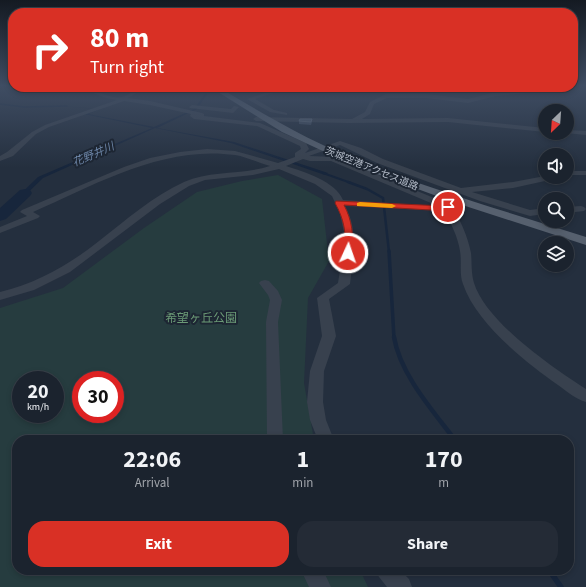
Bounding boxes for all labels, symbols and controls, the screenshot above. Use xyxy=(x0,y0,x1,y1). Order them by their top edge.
text: 80 m xyxy=(90,18,149,58)
icon: right xyxy=(24,24,76,76)
text: Turn right xyxy=(90,55,164,80)
north arrow xyxy=(538,104,574,140)
map controls xyxy=(538,104,574,272)
water label: 花野井川 xyxy=(70,138,117,170)
street label: 茨城空港アクセス道路 xyxy=(323,144,420,194)
button: sound xyxy=(538,148,574,184)
pin xyxy=(431,190,465,224)
button: search xyxy=(538,192,574,228)
icon: arrive xyxy=(437,196,459,218)
position arrow xyxy=(327,232,369,274)
button: layers xyxy=(538,236,574,272)
park label: 希望ヶ丘公園 xyxy=(165,310,237,327)
speed limit sign: 30 xyxy=(72,371,124,423)
text: 20 xyxy=(27,378,49,406)
text: km/h xyxy=(27,400,49,414)
text: 22:06 xyxy=(123,442,181,477)
text: 1 xyxy=(297,442,309,477)
text: 170 xyxy=(425,442,463,477)
text: Arrival xyxy=(135,474,170,492)
text: min xyxy=(292,474,313,492)
text: m xyxy=(438,474,449,492)
button: Exit xyxy=(28,521,289,567)
button: Share xyxy=(297,521,558,567)

